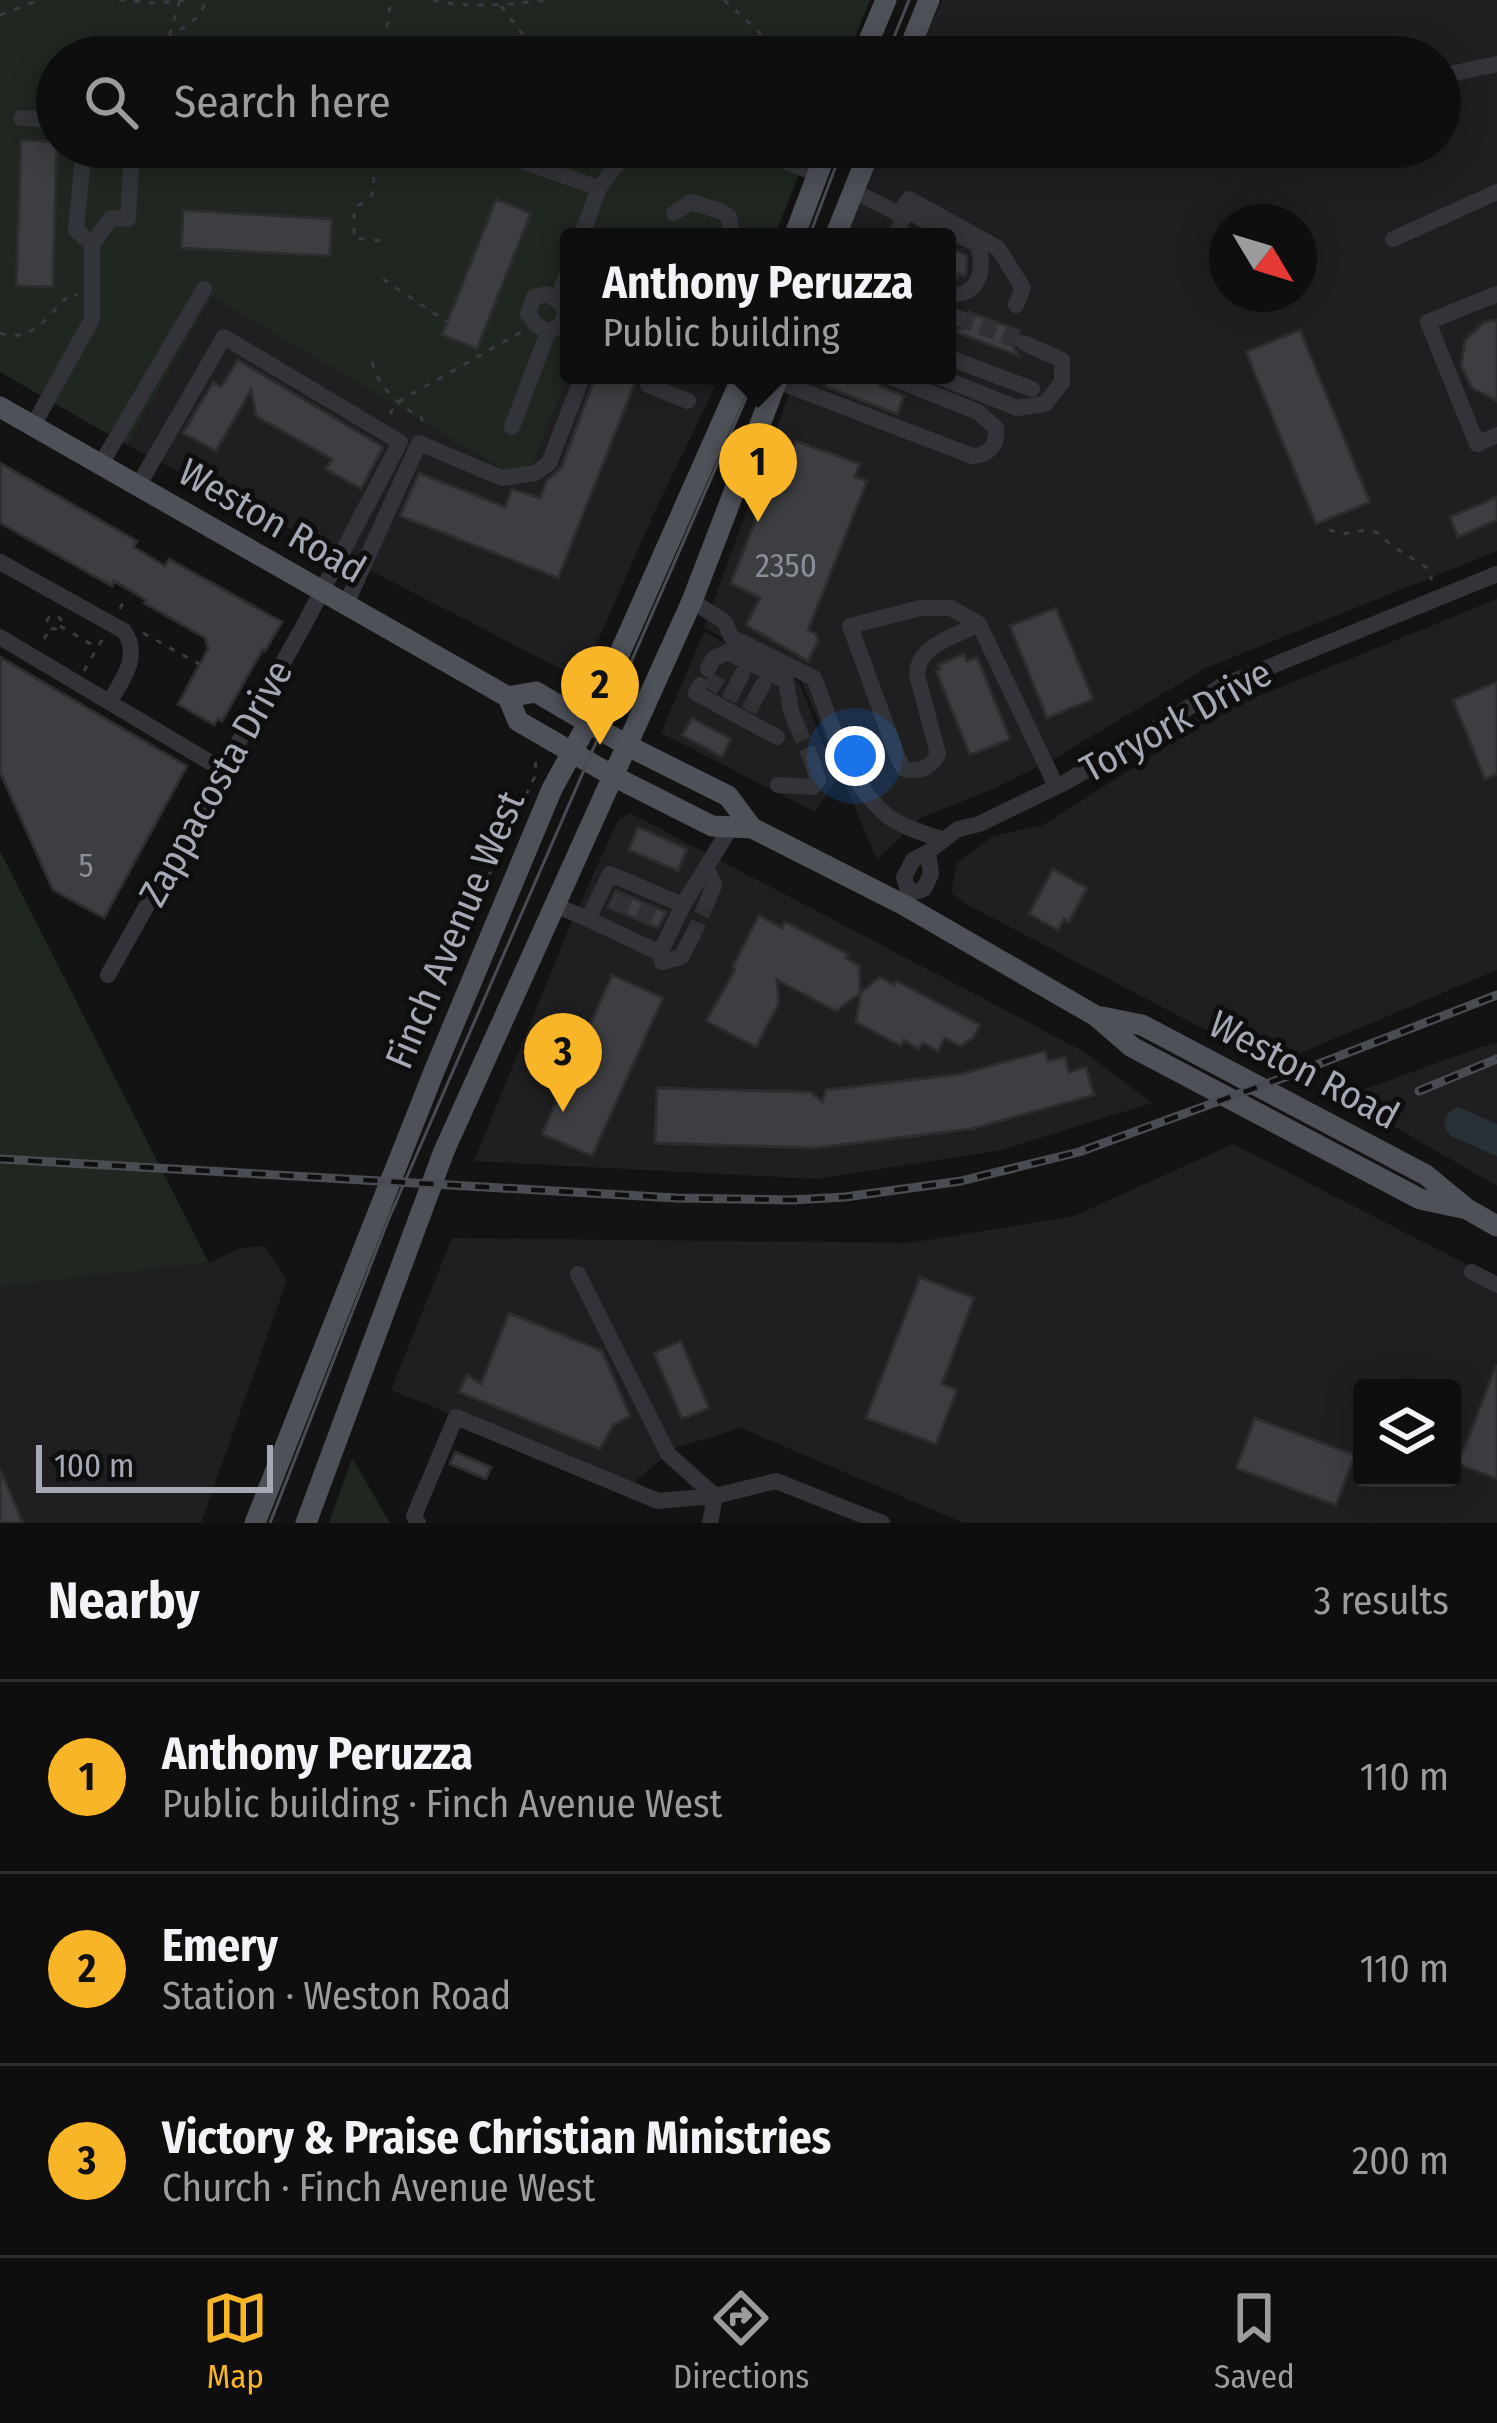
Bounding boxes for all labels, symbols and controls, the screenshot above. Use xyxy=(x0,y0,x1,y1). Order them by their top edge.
search box xyxy=(36,36,1461,168)
icon: search xyxy=(78,69,144,135)
text: Search here xyxy=(174,75,391,129)
north arrow xyxy=(1209,204,1317,312)
popup xyxy=(560,228,956,384)
text: Anthony Peruzza xyxy=(603,256,913,310)
text: Public building xyxy=(603,310,840,356)
pin: 1 xyxy=(719,423,797,522)
street label: Weston Road xyxy=(170,449,374,593)
house number: 2350 xyxy=(755,546,817,586)
pin: 2 xyxy=(561,646,639,745)
street label: Toryork Drive xyxy=(1072,650,1280,792)
street label: Zappacosta Drive xyxy=(130,652,302,914)
your location xyxy=(825,726,885,786)
street label: Finch Avenue West xyxy=(376,784,534,1075)
house number: 5 xyxy=(78,846,94,886)
street label: Weston Road xyxy=(1201,1001,1407,1139)
pin: 3 xyxy=(524,1013,602,1112)
map controls xyxy=(1353,1379,1461,1487)
button: layers xyxy=(1353,1379,1461,1487)
scale bar xyxy=(36,1439,273,1492)
text: 100 m xyxy=(54,1446,134,1486)
text: Nearby xyxy=(48,1570,200,1632)
text: 3 results xyxy=(1314,1578,1449,1624)
text: Anthony Peruzza xyxy=(162,1727,473,1781)
text: 1 xyxy=(79,1754,95,1800)
text: 110 m xyxy=(1360,1754,1449,1800)
text: Public building · Finch Avenue West xyxy=(162,1781,722,1827)
text: Emery xyxy=(162,1919,278,1973)
text: 2 xyxy=(78,1946,96,1992)
text: 110 m xyxy=(1360,1946,1449,1992)
text: Station · Weston Road xyxy=(162,1973,511,2019)
text: Victory & Praise Christian Ministries xyxy=(162,2111,831,2165)
text: 3 xyxy=(78,2138,96,2184)
text: 200 m xyxy=(1352,2138,1449,2184)
text: Church · Finch Avenue West xyxy=(162,2165,595,2211)
tab: Map xyxy=(202,2285,268,2397)
tab: Directions xyxy=(673,2285,809,2397)
tab: Saved xyxy=(1214,2285,1295,2397)

